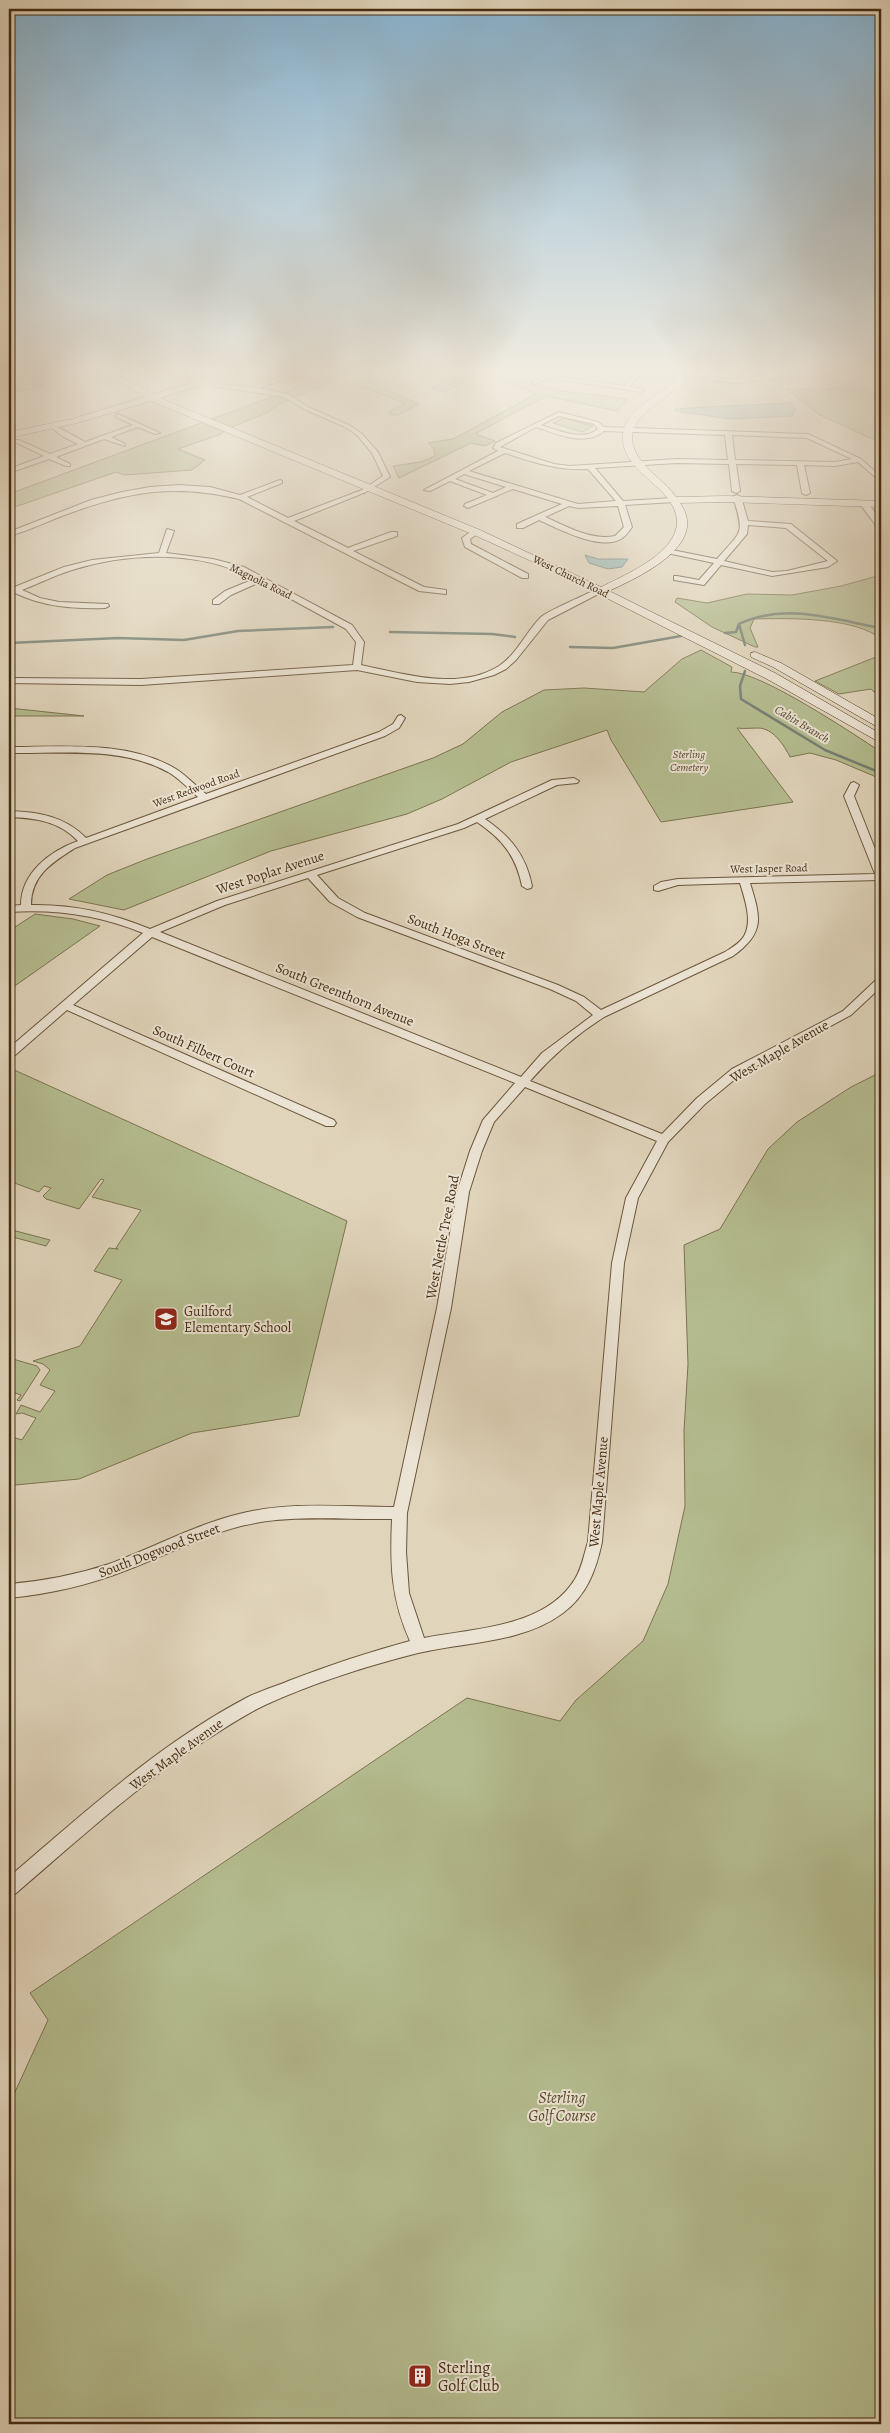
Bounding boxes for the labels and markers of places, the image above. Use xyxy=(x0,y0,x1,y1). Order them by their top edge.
place label: Guilford Elementary School xyxy=(184,1302,292,1337)
school or university icon: Guilford Elementary School xyxy=(153,1306,179,1332)
place label: Sterling Golf Club xyxy=(438,2357,499,2397)
building icon: Sterling Golf Club xyxy=(407,2363,433,2389)

